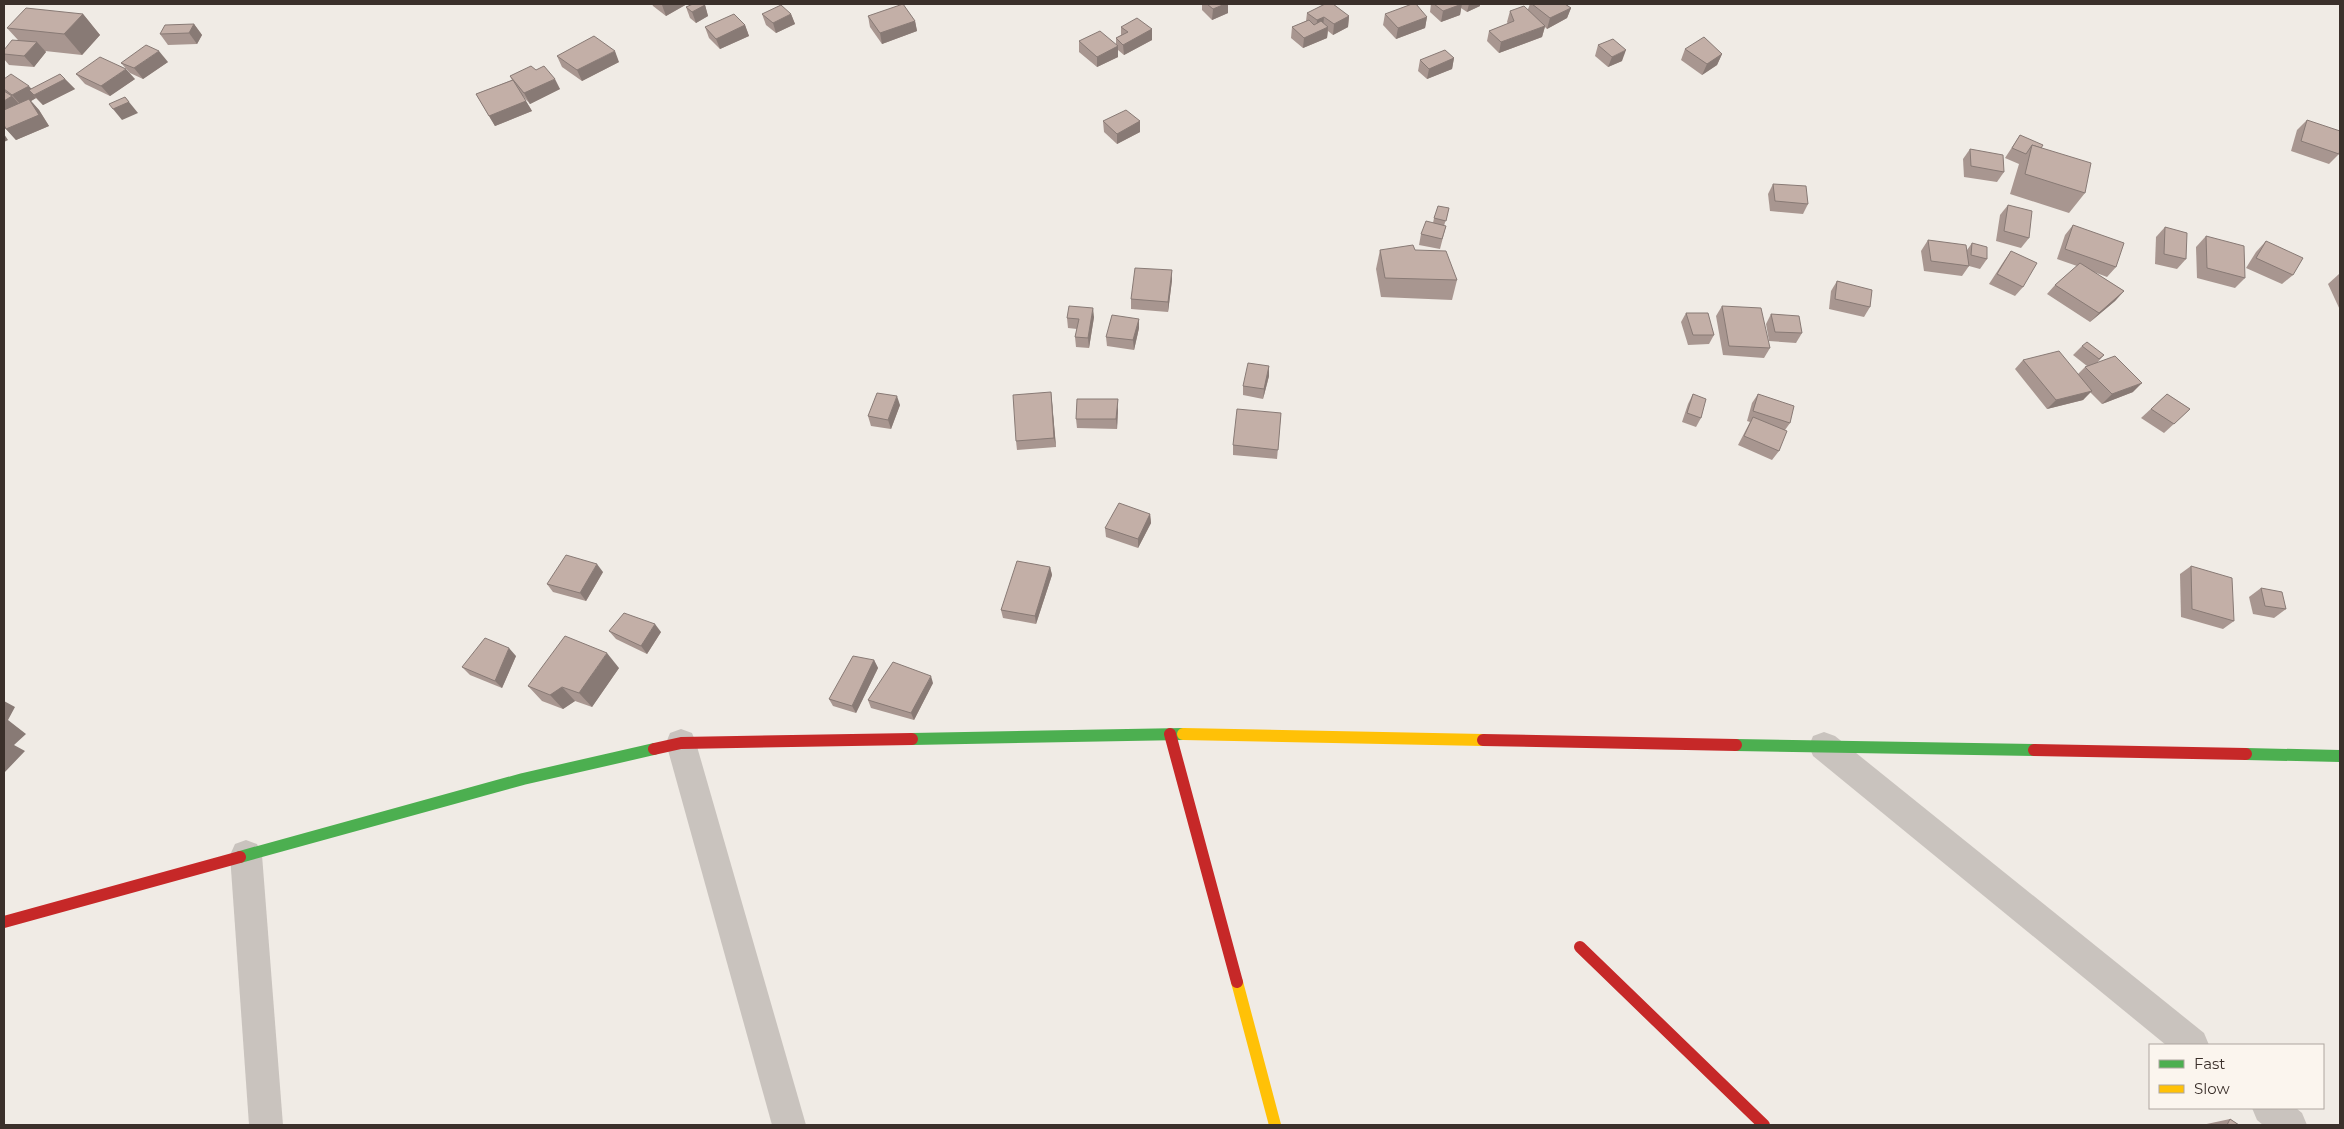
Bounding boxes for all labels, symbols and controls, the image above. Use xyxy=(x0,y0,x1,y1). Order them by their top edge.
legend xyxy=(2149,1044,2324,1109)
text: Fast xyxy=(2194,1054,2225,1073)
text: Slow xyxy=(2194,1079,2230,1098)

